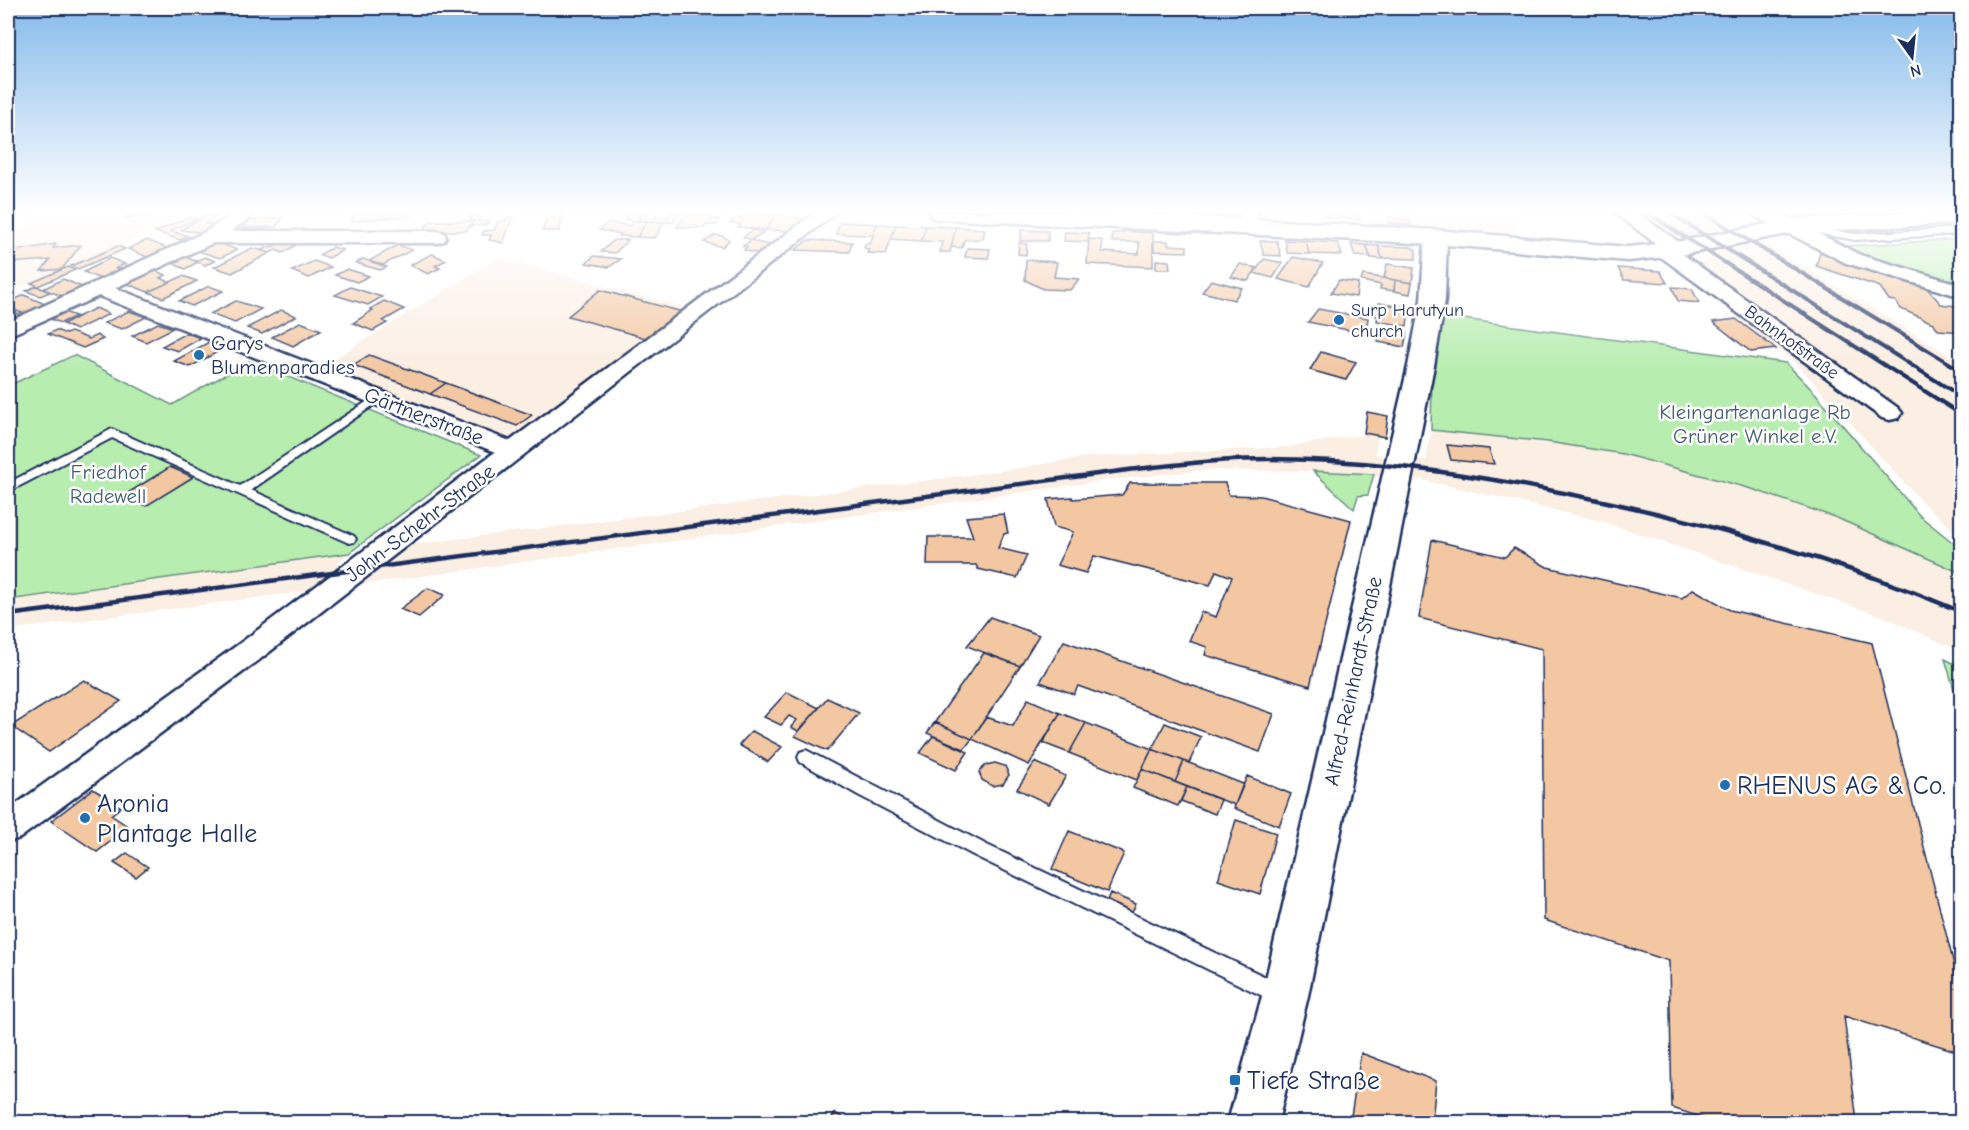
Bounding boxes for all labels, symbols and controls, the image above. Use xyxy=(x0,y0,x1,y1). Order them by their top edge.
north arrow xyxy=(1882,27,1942,87)
text: N xyxy=(1908,60,1923,81)
place label: Surp Harutyun church xyxy=(1351,300,1464,342)
street label: Bahnhofstraße xyxy=(1740,301,1843,384)
marker: Surp Harutyun church xyxy=(1332,313,1346,327)
place label: Garys Blumenparadies xyxy=(211,331,355,379)
marker: Garys Blumenparadies xyxy=(192,348,206,362)
street label: Gärtnerstraße xyxy=(361,382,487,450)
park label: Kleingartenanlage Rb Grüner Winkel e.V. xyxy=(1659,400,1851,448)
street label: John-Schehr-Straße xyxy=(341,459,499,587)
park label: Friedhof Radewell xyxy=(70,460,147,508)
street label: Alfred-Reinhardt-Straße xyxy=(1319,574,1387,788)
place label: RHENUS AG & Co. xyxy=(1737,771,1946,801)
marker: RHENUS AG & Co. xyxy=(1718,778,1732,792)
place label: Aronia Plantage Halle xyxy=(97,789,257,849)
marker: Aronia Plantage Halle xyxy=(78,811,92,825)
place label: Tiefe Straße xyxy=(1247,1066,1380,1096)
marker: Tiefe Straße xyxy=(1228,1073,1242,1087)

